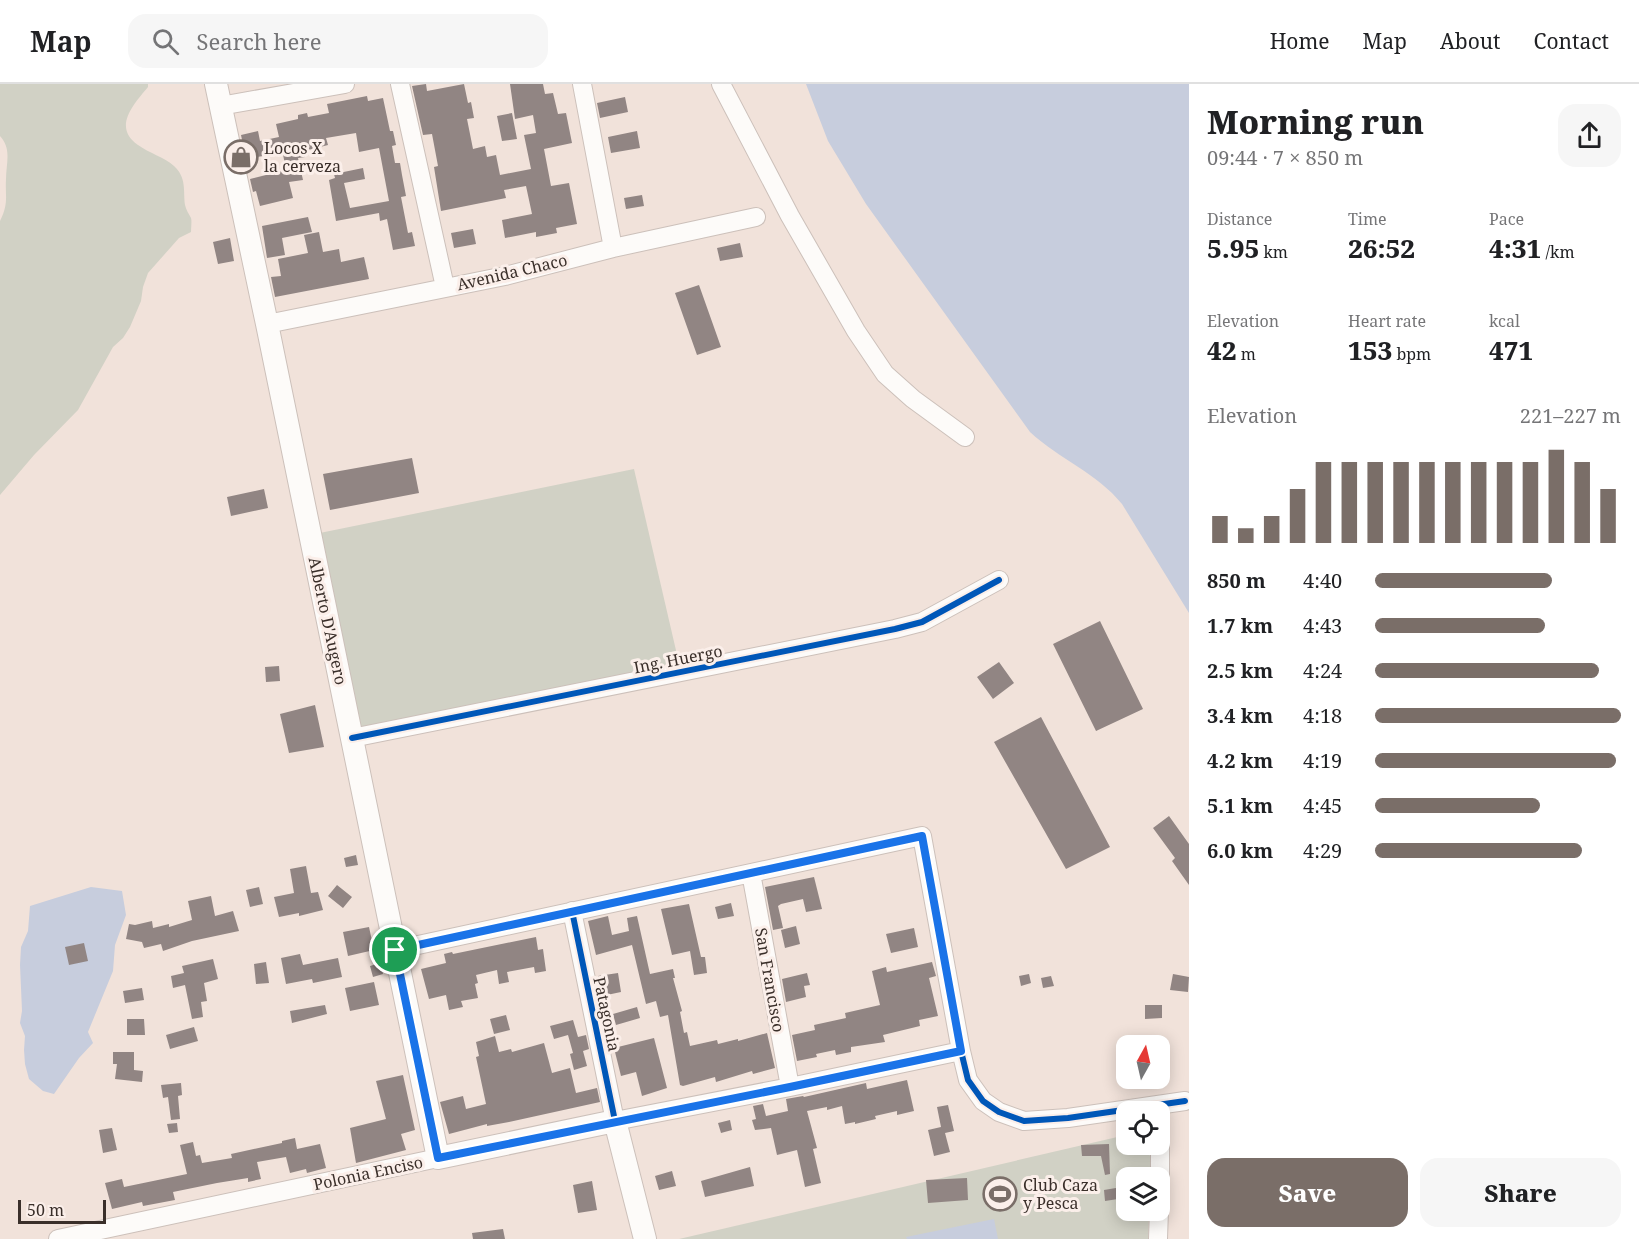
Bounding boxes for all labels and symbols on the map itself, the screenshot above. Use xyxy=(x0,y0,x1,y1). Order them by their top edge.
place label: Locos X la cerveza xyxy=(264,137,341,177)
shop icon: Locos X la cerveza xyxy=(223,139,259,175)
street label: Avenida Chaco xyxy=(455,249,569,295)
street label: Alberto D'Augero xyxy=(304,555,352,687)
street label: Ing. Huergo xyxy=(632,640,724,678)
pin xyxy=(369,924,420,975)
street label: San Francisco xyxy=(750,926,790,1034)
street label: Patagonia xyxy=(588,975,626,1053)
north arrow xyxy=(1116,1035,1170,1089)
street label: Polonia Enciso xyxy=(311,1151,425,1195)
place label: Club Caza y Pesca xyxy=(1023,1174,1098,1214)
sports icon: Club Caza y Pesca xyxy=(982,1176,1018,1212)
scale bar xyxy=(18,1197,106,1224)

